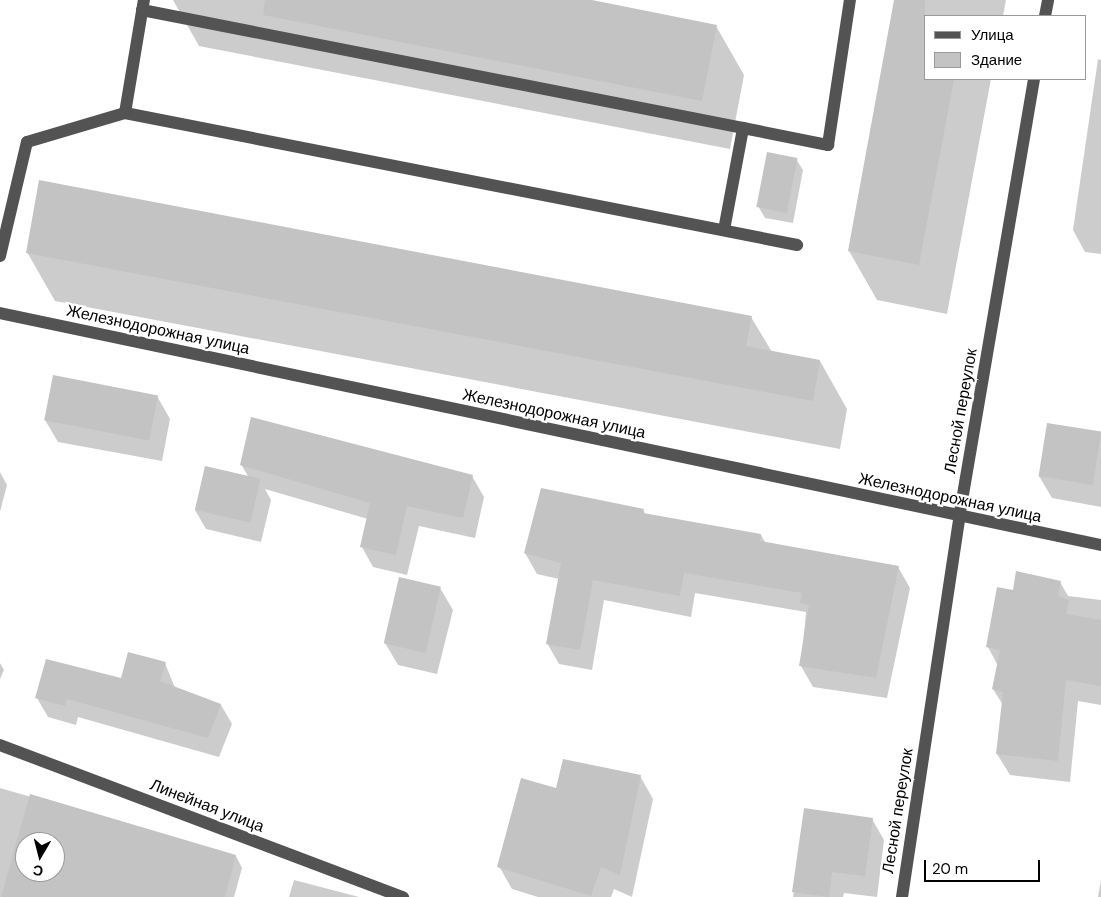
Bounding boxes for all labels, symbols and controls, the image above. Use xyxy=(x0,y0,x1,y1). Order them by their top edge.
legend xyxy=(924,15,1086,80)
text: Улица xyxy=(971,25,1014,45)
text: Здание xyxy=(971,50,1022,70)
street label: Железнодорожная улица xyxy=(65,301,251,359)
street label: Лесной переулок xyxy=(941,347,981,475)
street label: Железнодорожная улица xyxy=(461,385,647,443)
street label: Железнодорожная улица xyxy=(857,469,1043,527)
street label: Лесной переулок xyxy=(879,747,917,875)
street label: Линейная улица xyxy=(147,775,267,837)
north arrow xyxy=(15,832,65,882)
scale bar xyxy=(926,850,1042,882)
text: 20 m xyxy=(932,859,968,879)
text: С xyxy=(32,861,44,880)

